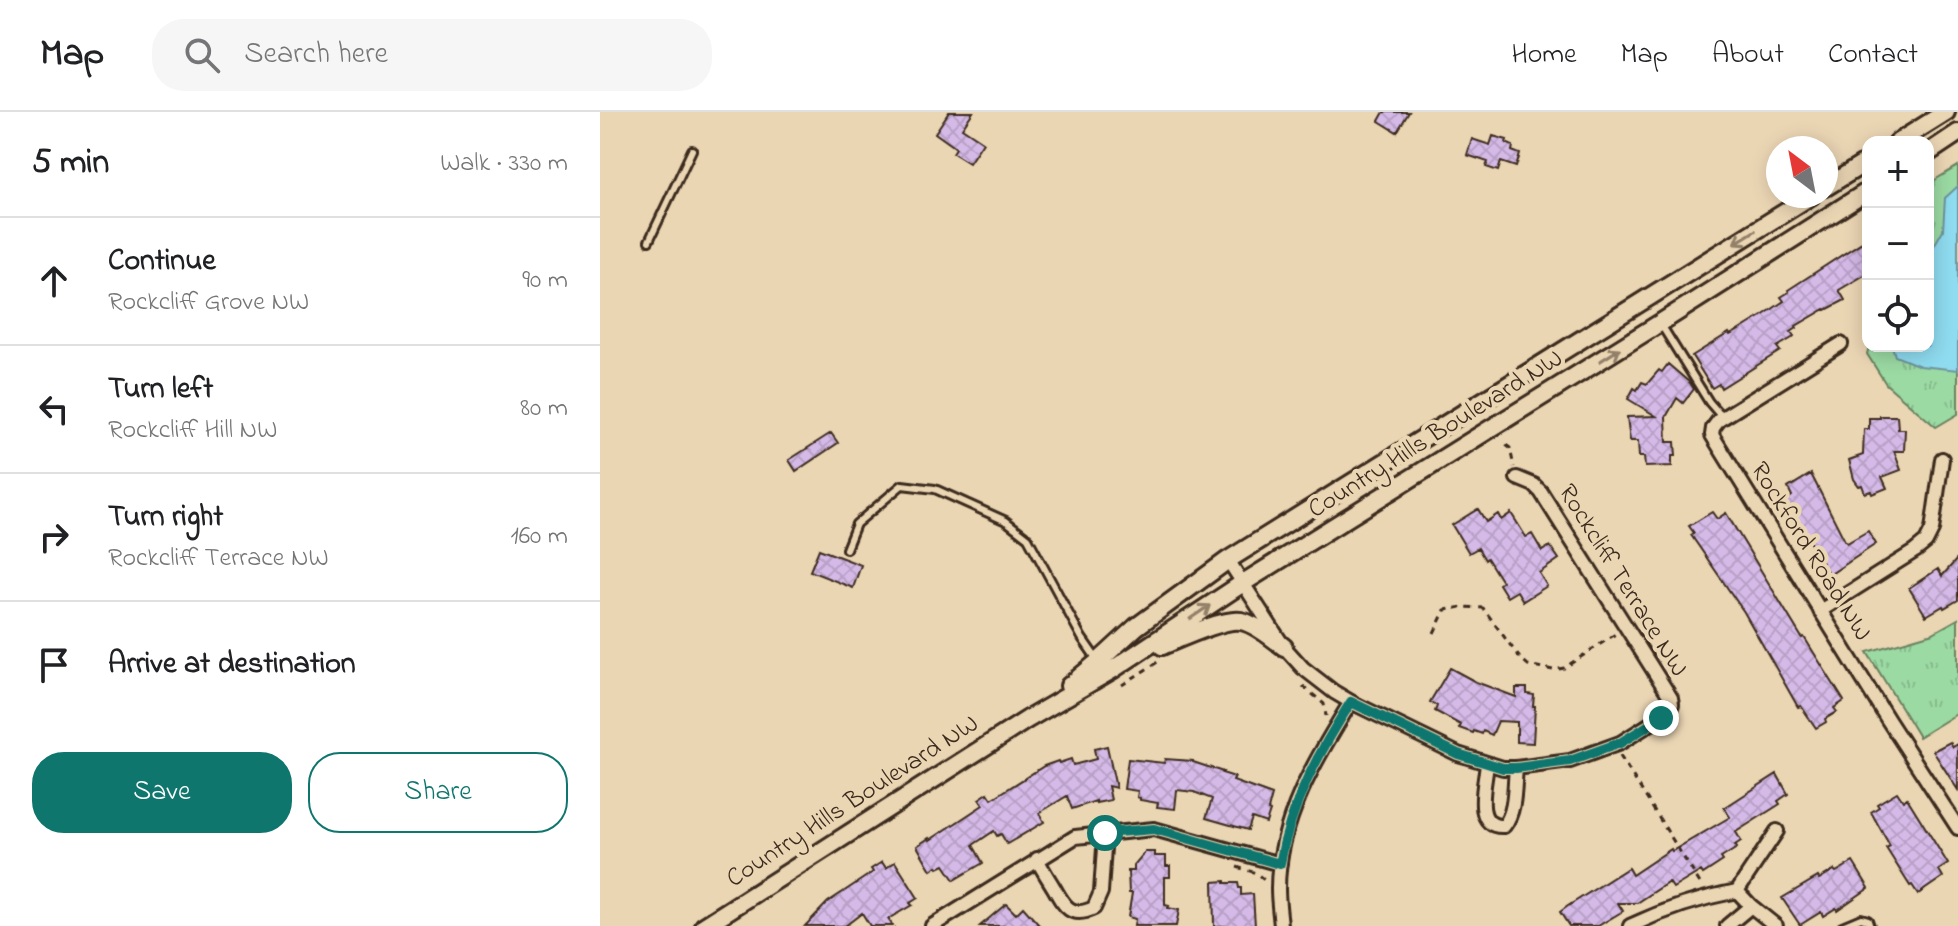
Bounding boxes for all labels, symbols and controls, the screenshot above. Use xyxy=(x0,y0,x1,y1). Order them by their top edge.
search box xyxy=(152,19,712,91)
text: Map xyxy=(40,27,104,83)
icon: search xyxy=(180,33,224,77)
text: Search here xyxy=(244,33,388,77)
text: Home xyxy=(1511,35,1577,76)
text: Map xyxy=(1621,35,1668,76)
text: About xyxy=(1712,35,1784,76)
text: Contact xyxy=(1828,35,1918,76)
north arrow xyxy=(1766,136,1838,208)
map controls xyxy=(1862,136,1934,352)
button: + xyxy=(1862,136,1934,208)
text: 5 min xyxy=(32,139,109,189)
text: Walk · 330 m xyxy=(440,145,568,183)
button: − xyxy=(1862,208,1934,280)
one-way arrow xyxy=(1734,230,1757,246)
text: Continue xyxy=(108,240,216,284)
icon: ahead xyxy=(32,259,76,303)
text: 90 m xyxy=(522,262,568,300)
button: locate xyxy=(1862,280,1934,352)
text: Rockcliff Grove NW xyxy=(108,284,309,322)
street label: Country Hills Boulevard NW xyxy=(1301,341,1571,529)
one-way arrow xyxy=(1598,346,1621,362)
text: Turn left xyxy=(108,368,213,412)
icon: left xyxy=(32,387,76,431)
text: 80 m xyxy=(520,390,568,428)
text: Rockcliff Hill NW xyxy=(108,412,277,450)
street label: Rockford Road NW xyxy=(1740,455,1880,649)
street label: Rockcliff Terrace NW xyxy=(1547,477,1697,685)
text: Turn right xyxy=(108,496,223,540)
icon: right xyxy=(32,515,76,559)
text: 160 m xyxy=(510,518,568,556)
text: Rockcliff Terrace NW xyxy=(108,540,329,578)
one-way arrow xyxy=(1189,604,1211,620)
icon: arrive xyxy=(32,643,76,687)
text: Arrive at destination xyxy=(108,643,356,687)
route end xyxy=(1643,700,1679,736)
street label: Country Hills Boulevard NW xyxy=(719,706,987,898)
button: Save xyxy=(32,752,292,833)
button: Share xyxy=(308,752,568,833)
route start xyxy=(1087,815,1123,851)

